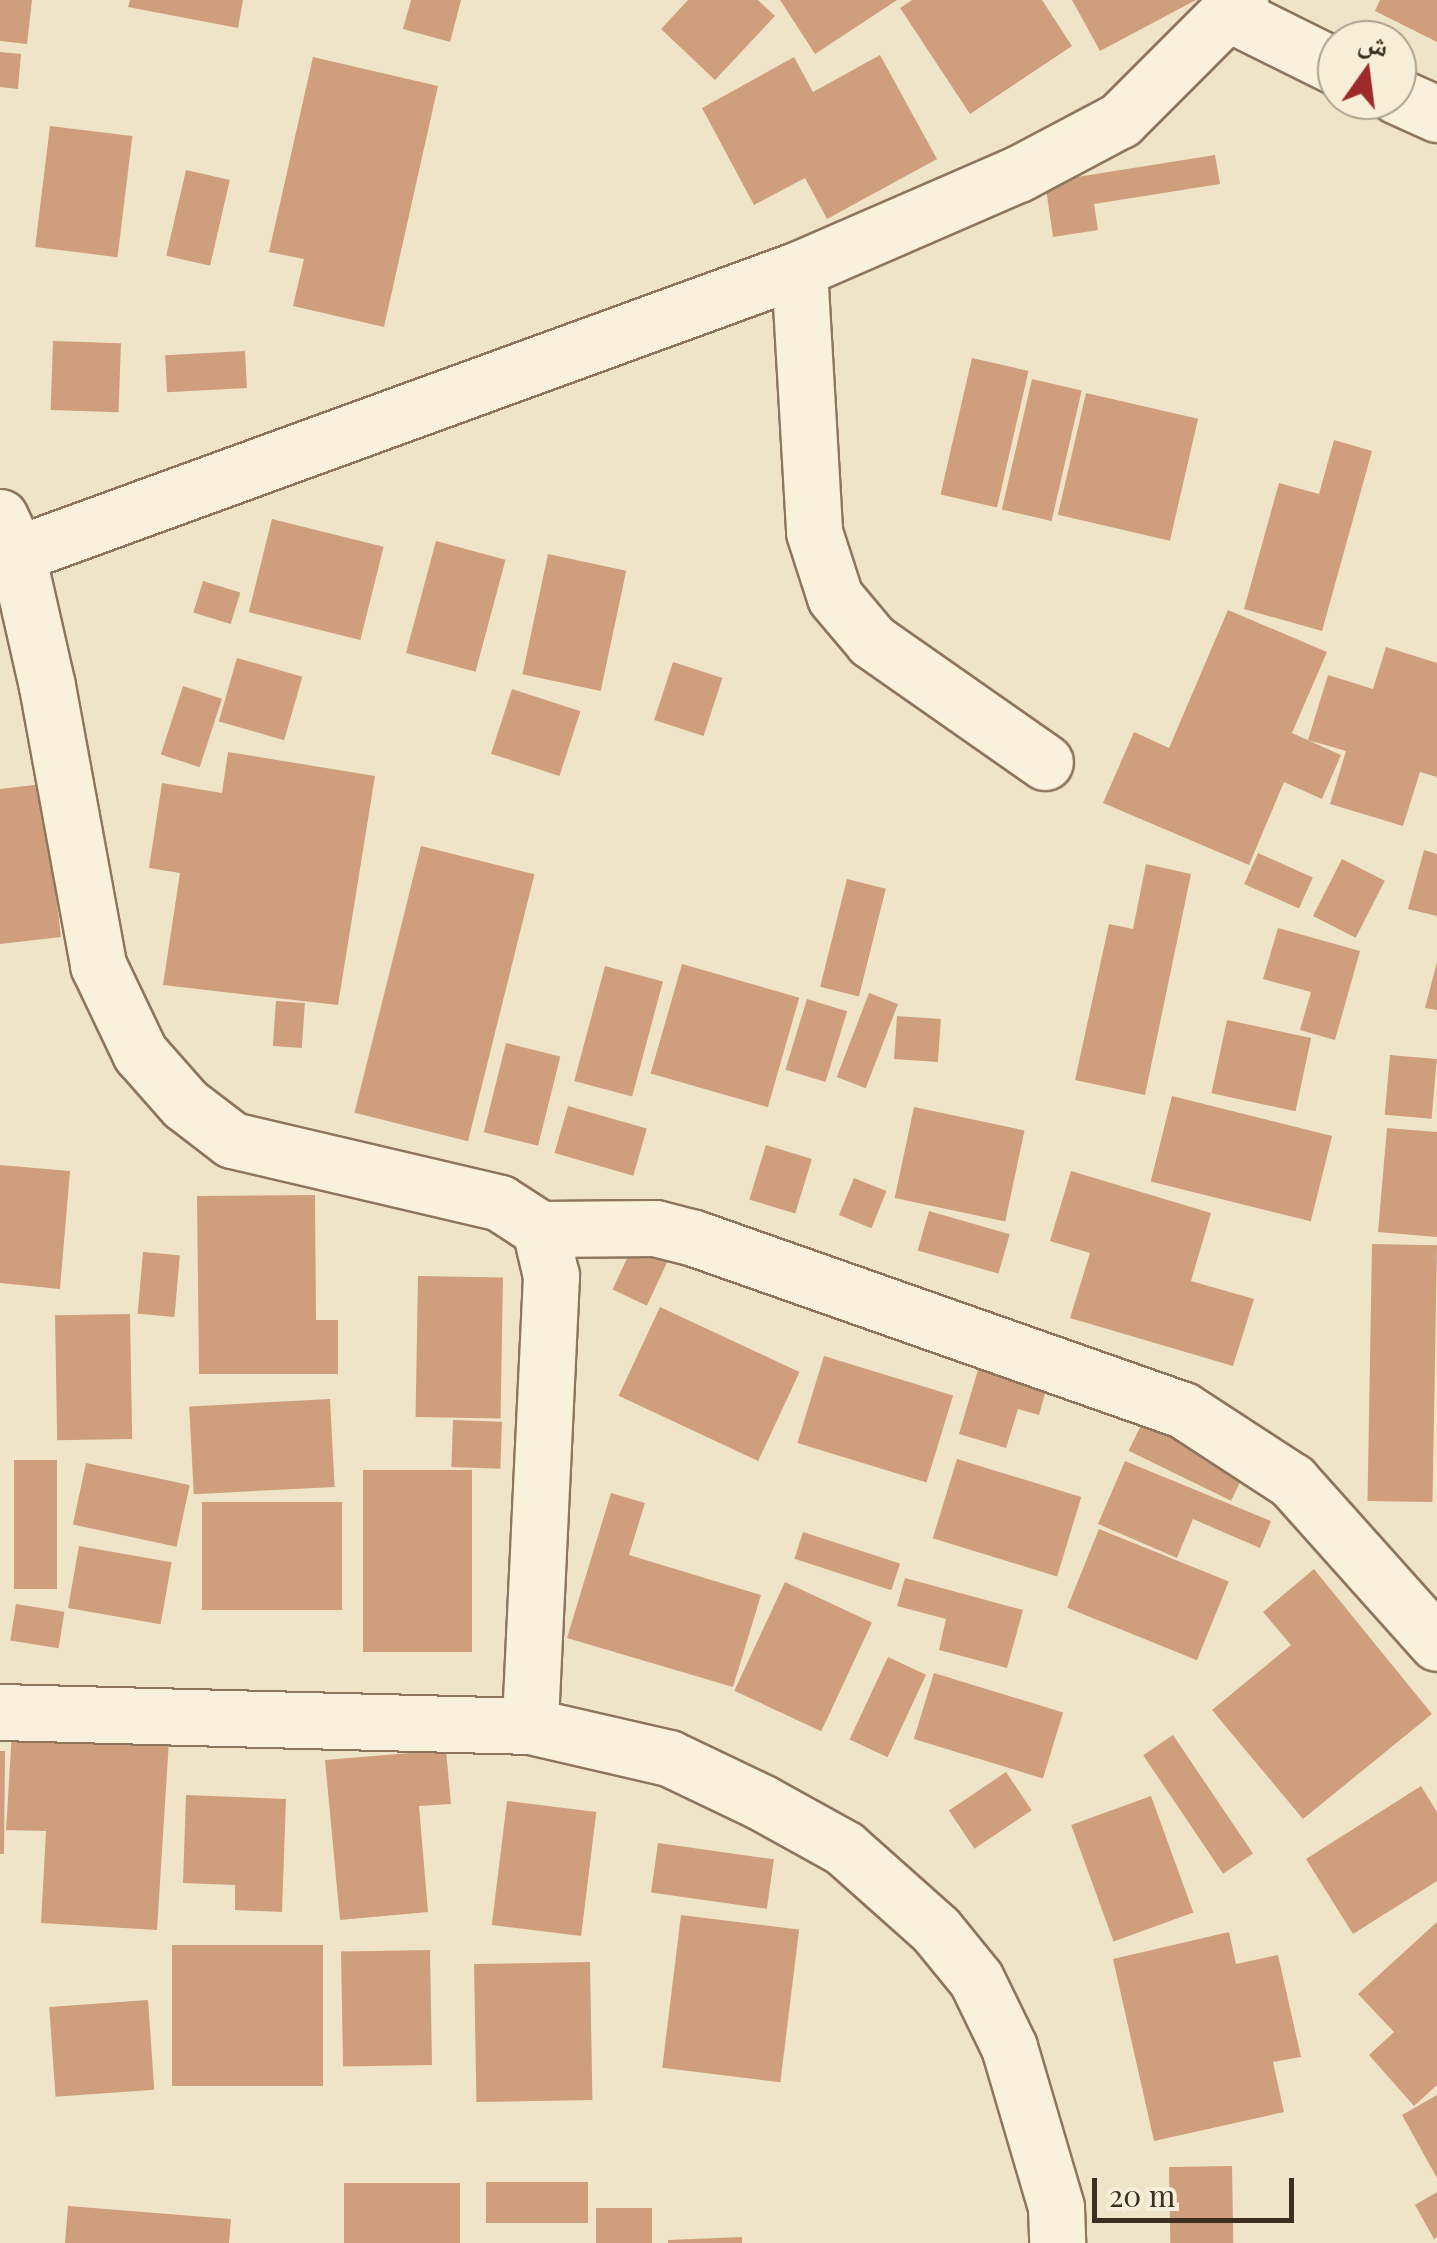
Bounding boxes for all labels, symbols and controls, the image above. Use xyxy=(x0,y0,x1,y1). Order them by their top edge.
north arrow xyxy=(1317,20,1417,120)
text: ش xyxy=(1355,21,1393,64)
scale bar xyxy=(1097,2158,1300,2220)
text: 20 m xyxy=(1109,2175,1175,2215)

